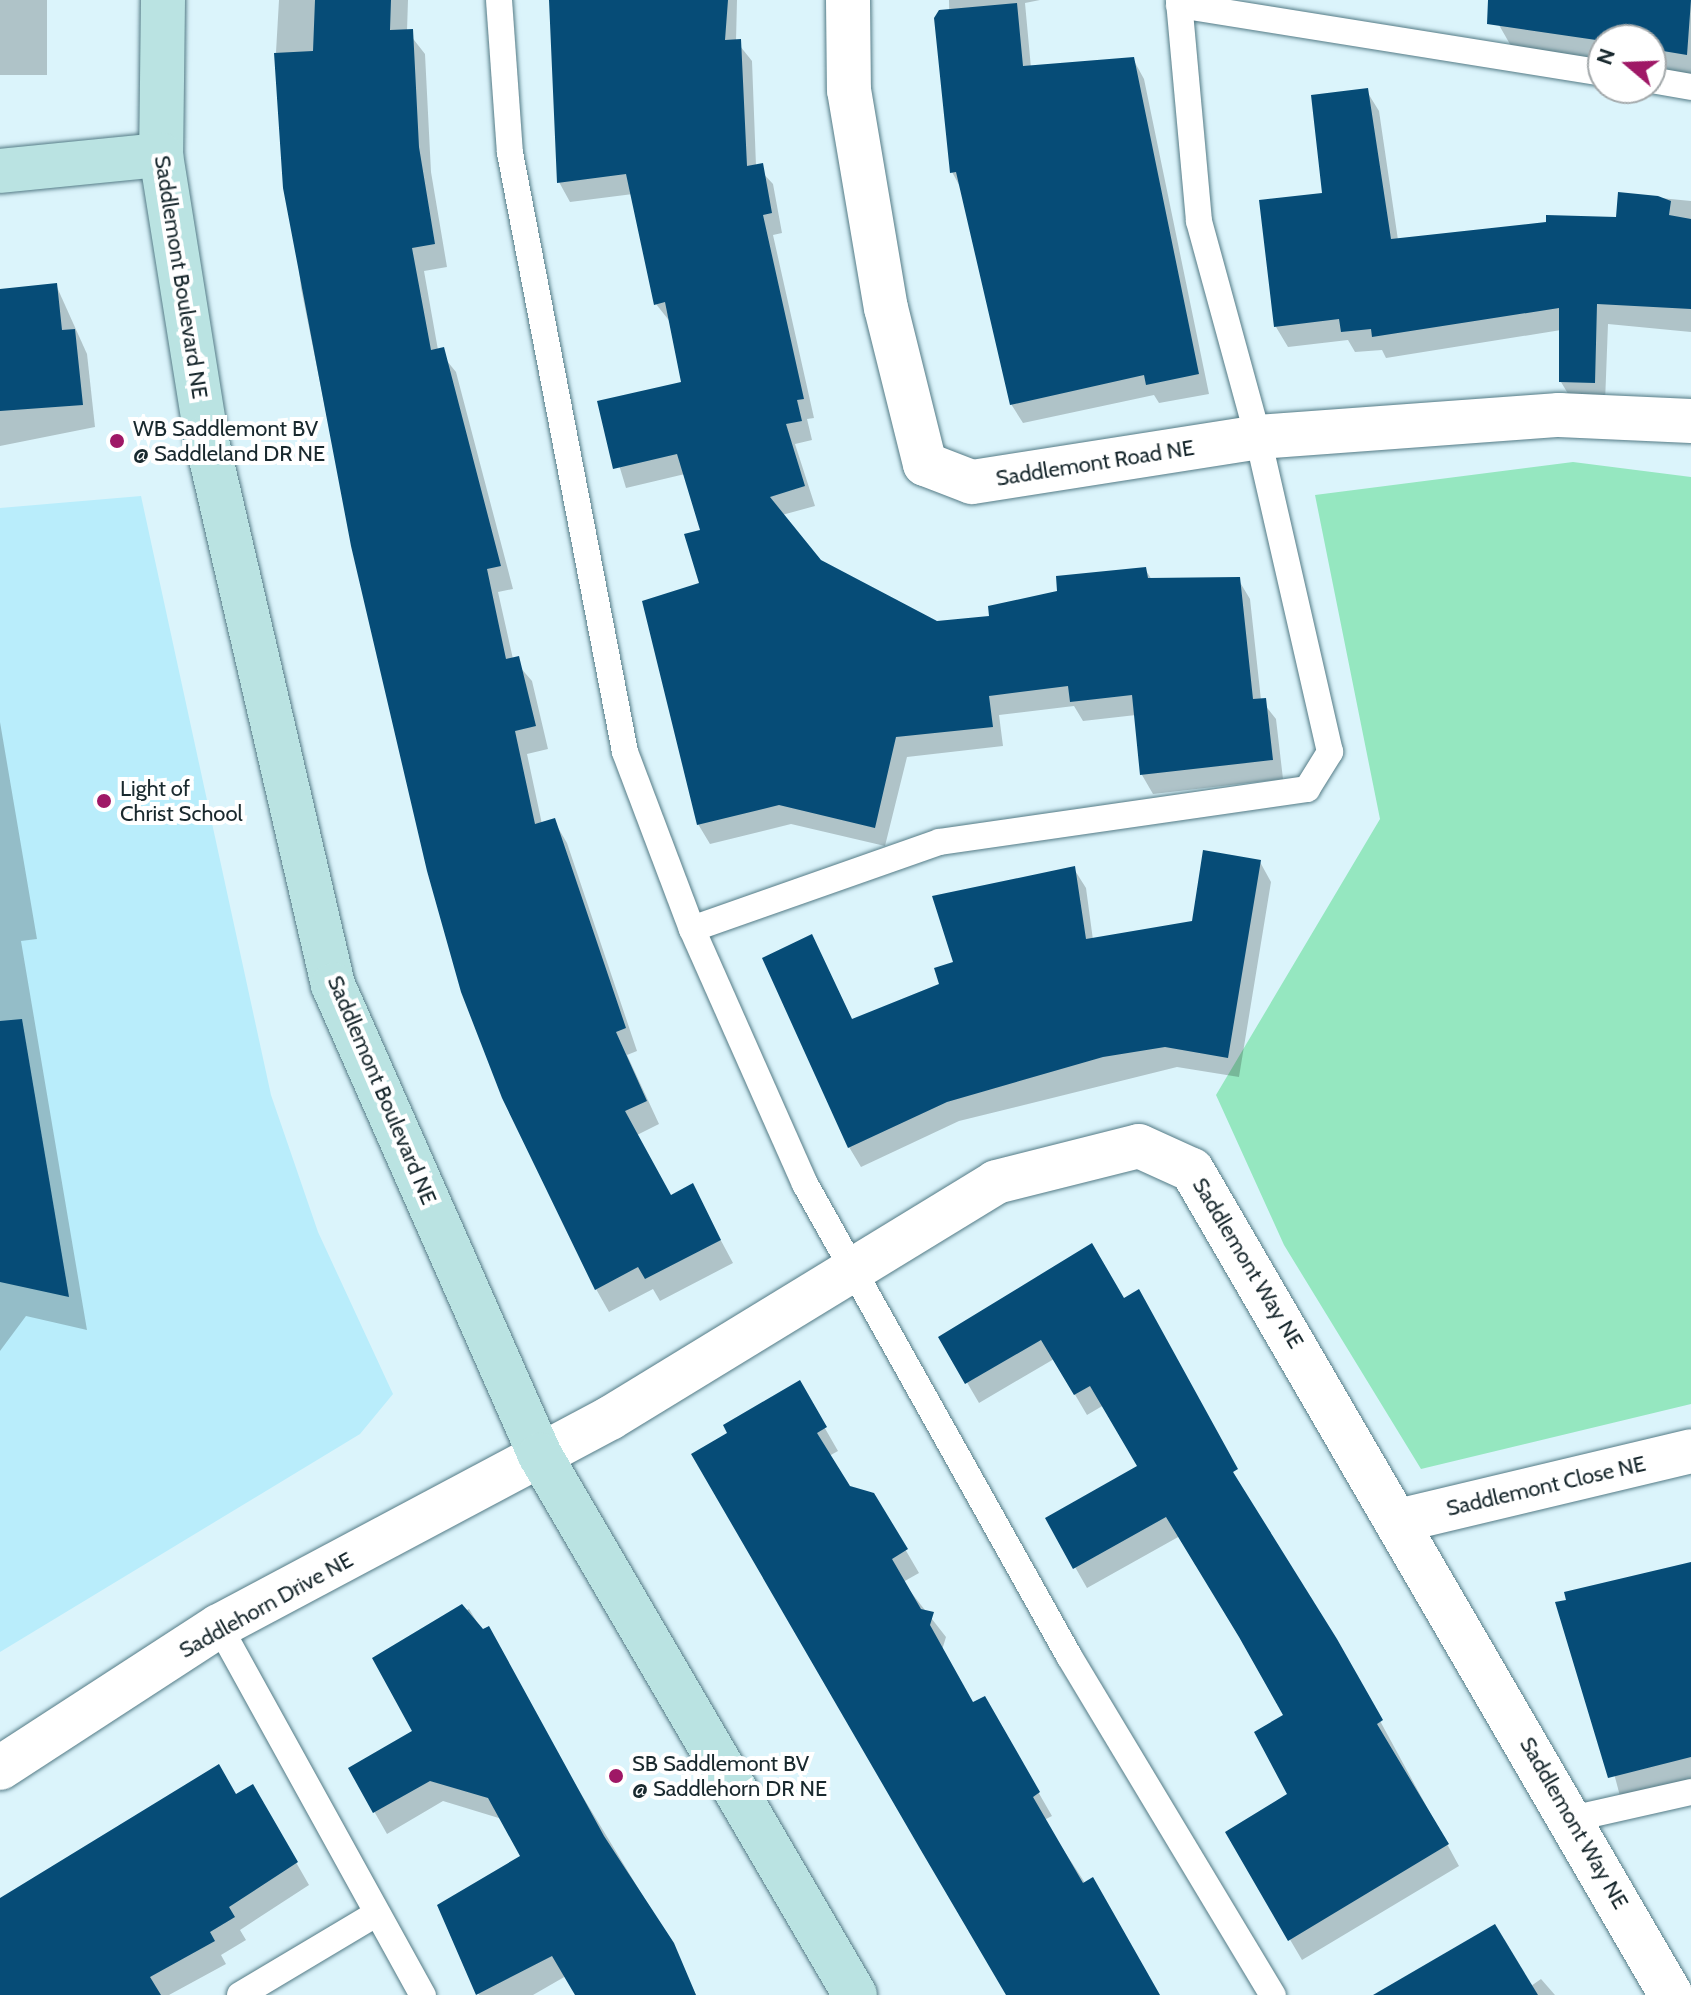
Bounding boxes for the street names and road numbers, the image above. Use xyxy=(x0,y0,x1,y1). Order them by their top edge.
street label: Saddlemont Boulevard NE xyxy=(149,154,213,400)
street label: Saddlemont Road NE xyxy=(994,434,1196,492)
street label: Saddlemont Boulevard NE xyxy=(322,972,442,1208)
street label: Saddlemont Way NE xyxy=(1187,1173,1309,1353)
street label: Saddlemont Close NE xyxy=(1444,1450,1648,1522)
street label: Saddlehorn Drive NE xyxy=(175,1546,357,1664)
street label: Saddlemont Way NE xyxy=(1514,1732,1634,1914)

